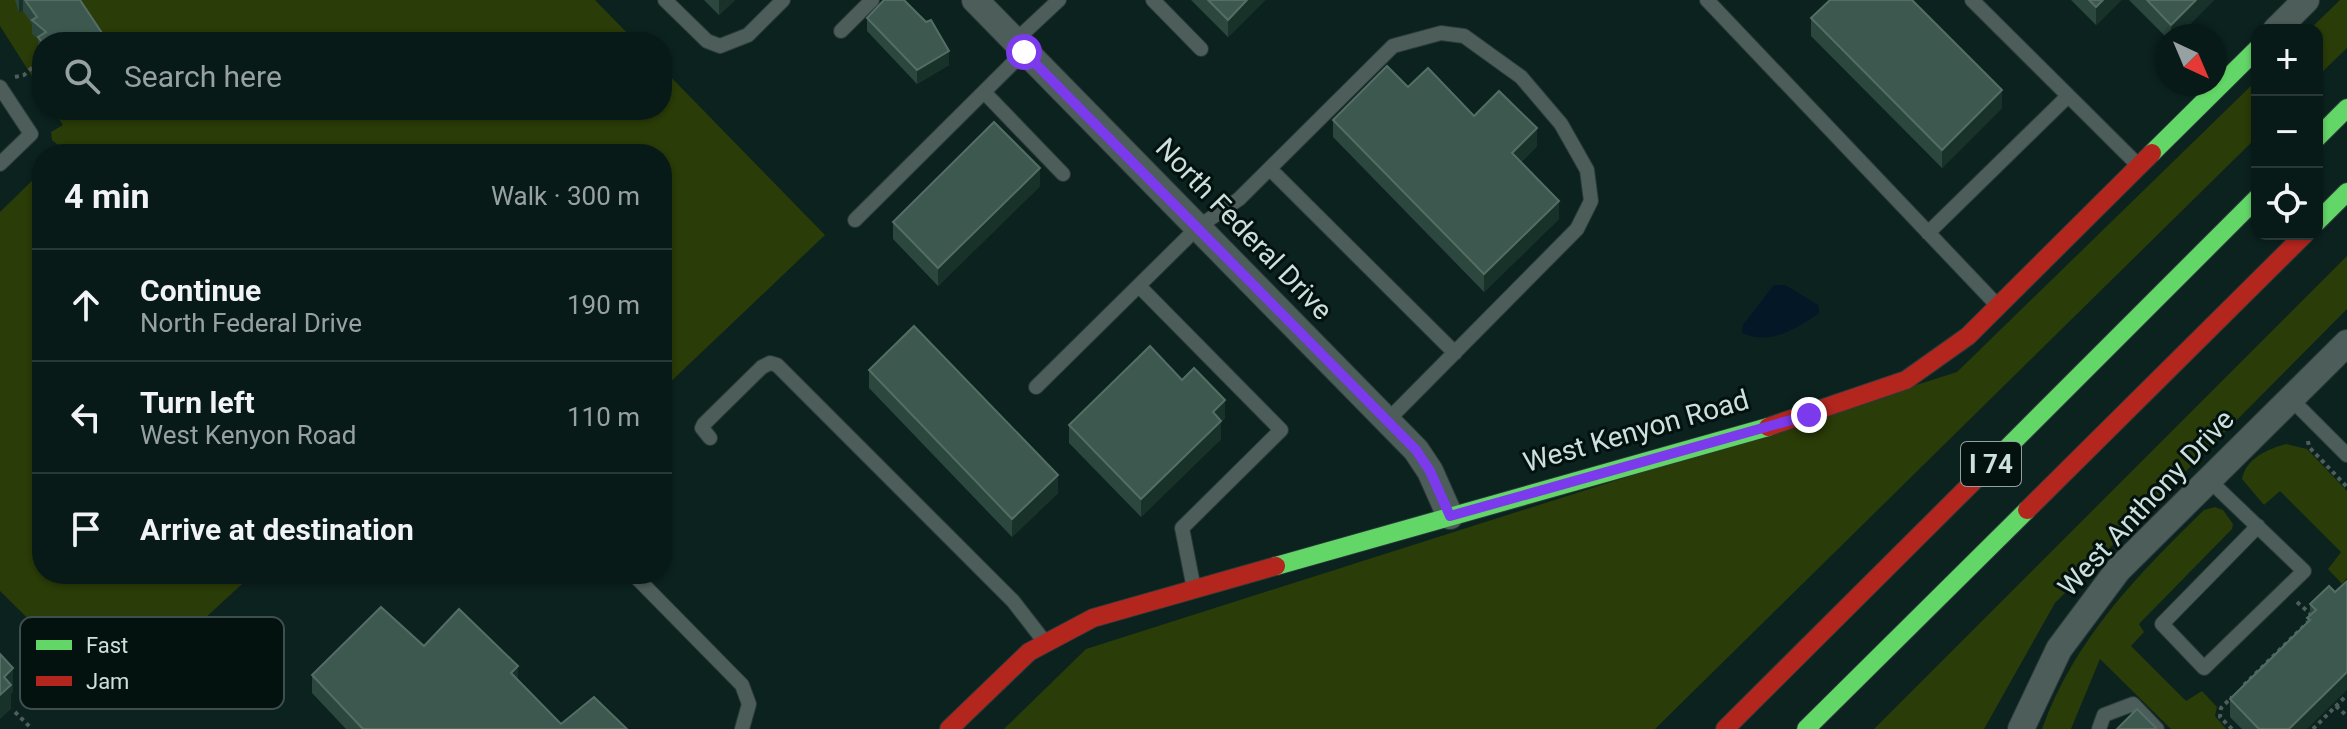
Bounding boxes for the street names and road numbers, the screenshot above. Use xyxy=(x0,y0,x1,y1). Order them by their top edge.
street label: North Federal Drive xyxy=(1149,132,1339,326)
street label: West Kenyon Road xyxy=(1519,383,1753,479)
street label: West Anthony Drive xyxy=(2051,403,2241,603)
road number: I 74 xyxy=(1961,442,2021,486)

